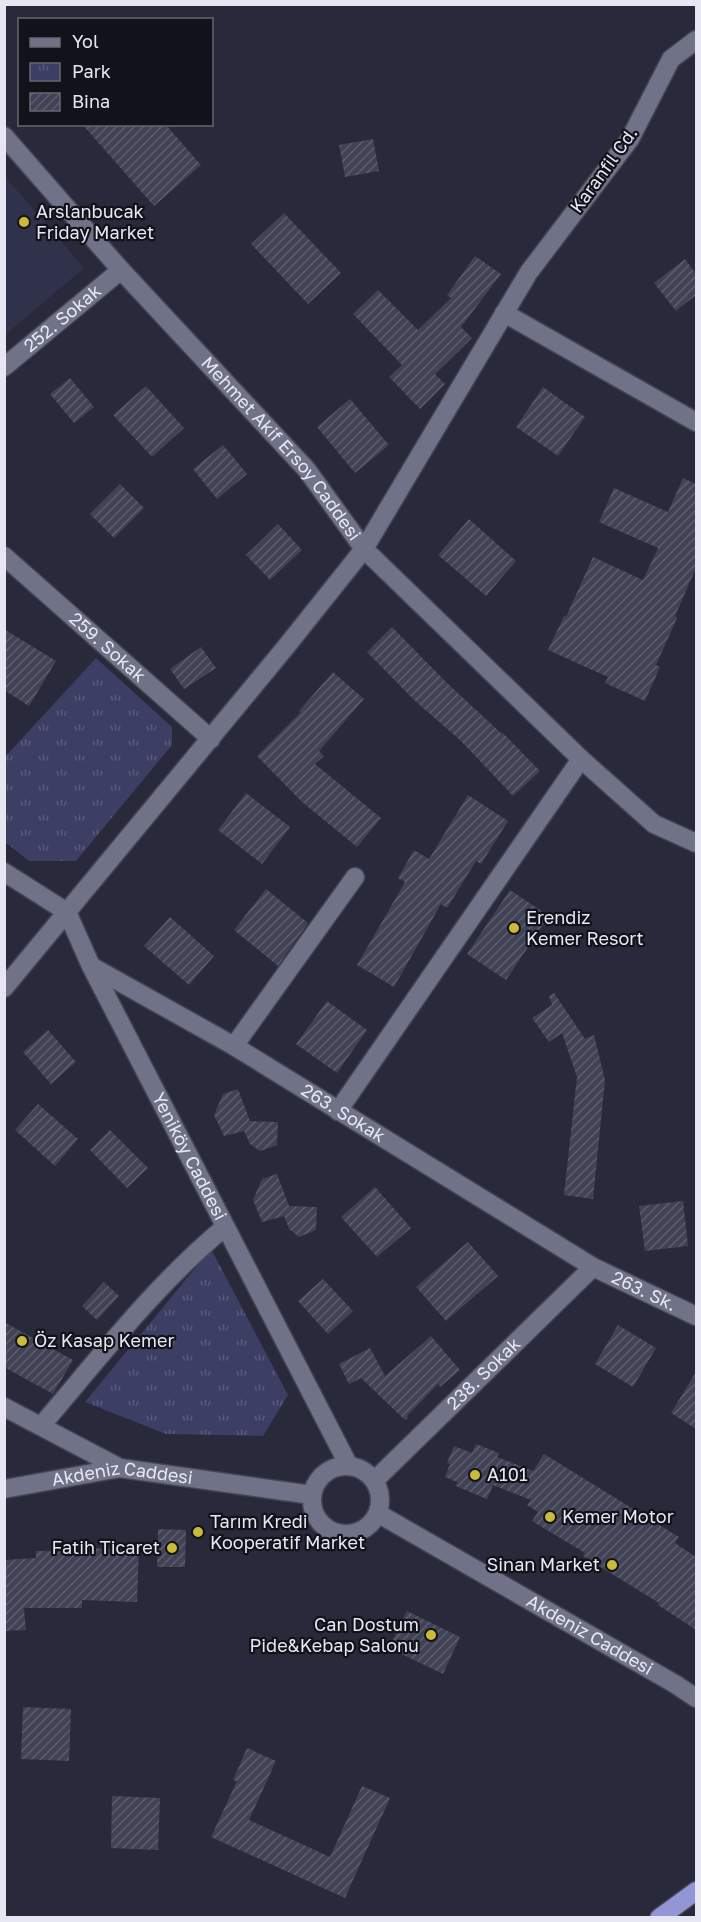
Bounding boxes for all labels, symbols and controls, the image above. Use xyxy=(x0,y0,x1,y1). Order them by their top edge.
legend xyxy=(18,18,213,126)
text: Yol xyxy=(72,30,99,52)
text: Park xyxy=(72,60,111,82)
text: Bina xyxy=(72,90,110,112)
street label: Karanfil Cd. xyxy=(565,122,642,217)
place label: Arslanbucak Friday Market xyxy=(36,200,154,243)
marker: Arslanbucak Friday Market xyxy=(17,215,31,229)
street label: 252. Sokak xyxy=(19,279,105,356)
street label: Mehmet Akif Ersoy Caddesi xyxy=(197,352,366,544)
street label: 259. Sokak xyxy=(65,607,151,686)
place label: Erendiz Kemer Resort xyxy=(526,906,644,949)
marker: Erendiz Kemer Resort xyxy=(507,921,521,935)
street label: 263. Sokak xyxy=(298,1078,390,1146)
street label: Yeniköy Caddesi xyxy=(148,1088,232,1224)
street label: 263. Sk. xyxy=(609,1266,680,1315)
place label: Öz Kasap Kemer xyxy=(34,1329,174,1351)
street label: 238. Sokak xyxy=(442,1332,525,1414)
marker: Öz Kasap Kemer xyxy=(15,1334,29,1348)
street label: Akdeniz Caddesi xyxy=(50,1456,194,1490)
place label: A101 xyxy=(487,1463,528,1485)
marker: A101 xyxy=(468,1468,482,1482)
place label: Kemer Motor xyxy=(562,1505,674,1527)
place label: Tarım Kredi Kooperatif Market xyxy=(210,1510,365,1553)
marker: Kemer Motor xyxy=(543,1510,557,1524)
marker: Tarım Kredi Kooperatif Market xyxy=(191,1525,205,1539)
place label: Fatih Ticaret xyxy=(52,1536,160,1558)
marker: Fatih Ticaret xyxy=(165,1541,179,1555)
place label: Sinan Market xyxy=(487,1553,600,1575)
marker: Sinan Market xyxy=(605,1558,619,1572)
street label: Akdeniz Caddesi xyxy=(523,1589,657,1679)
place label: Can Dostum Pide&Kebap Salonu xyxy=(249,1613,419,1656)
marker: Can Dostum Pide&Kebap Salonu xyxy=(424,1628,438,1642)

